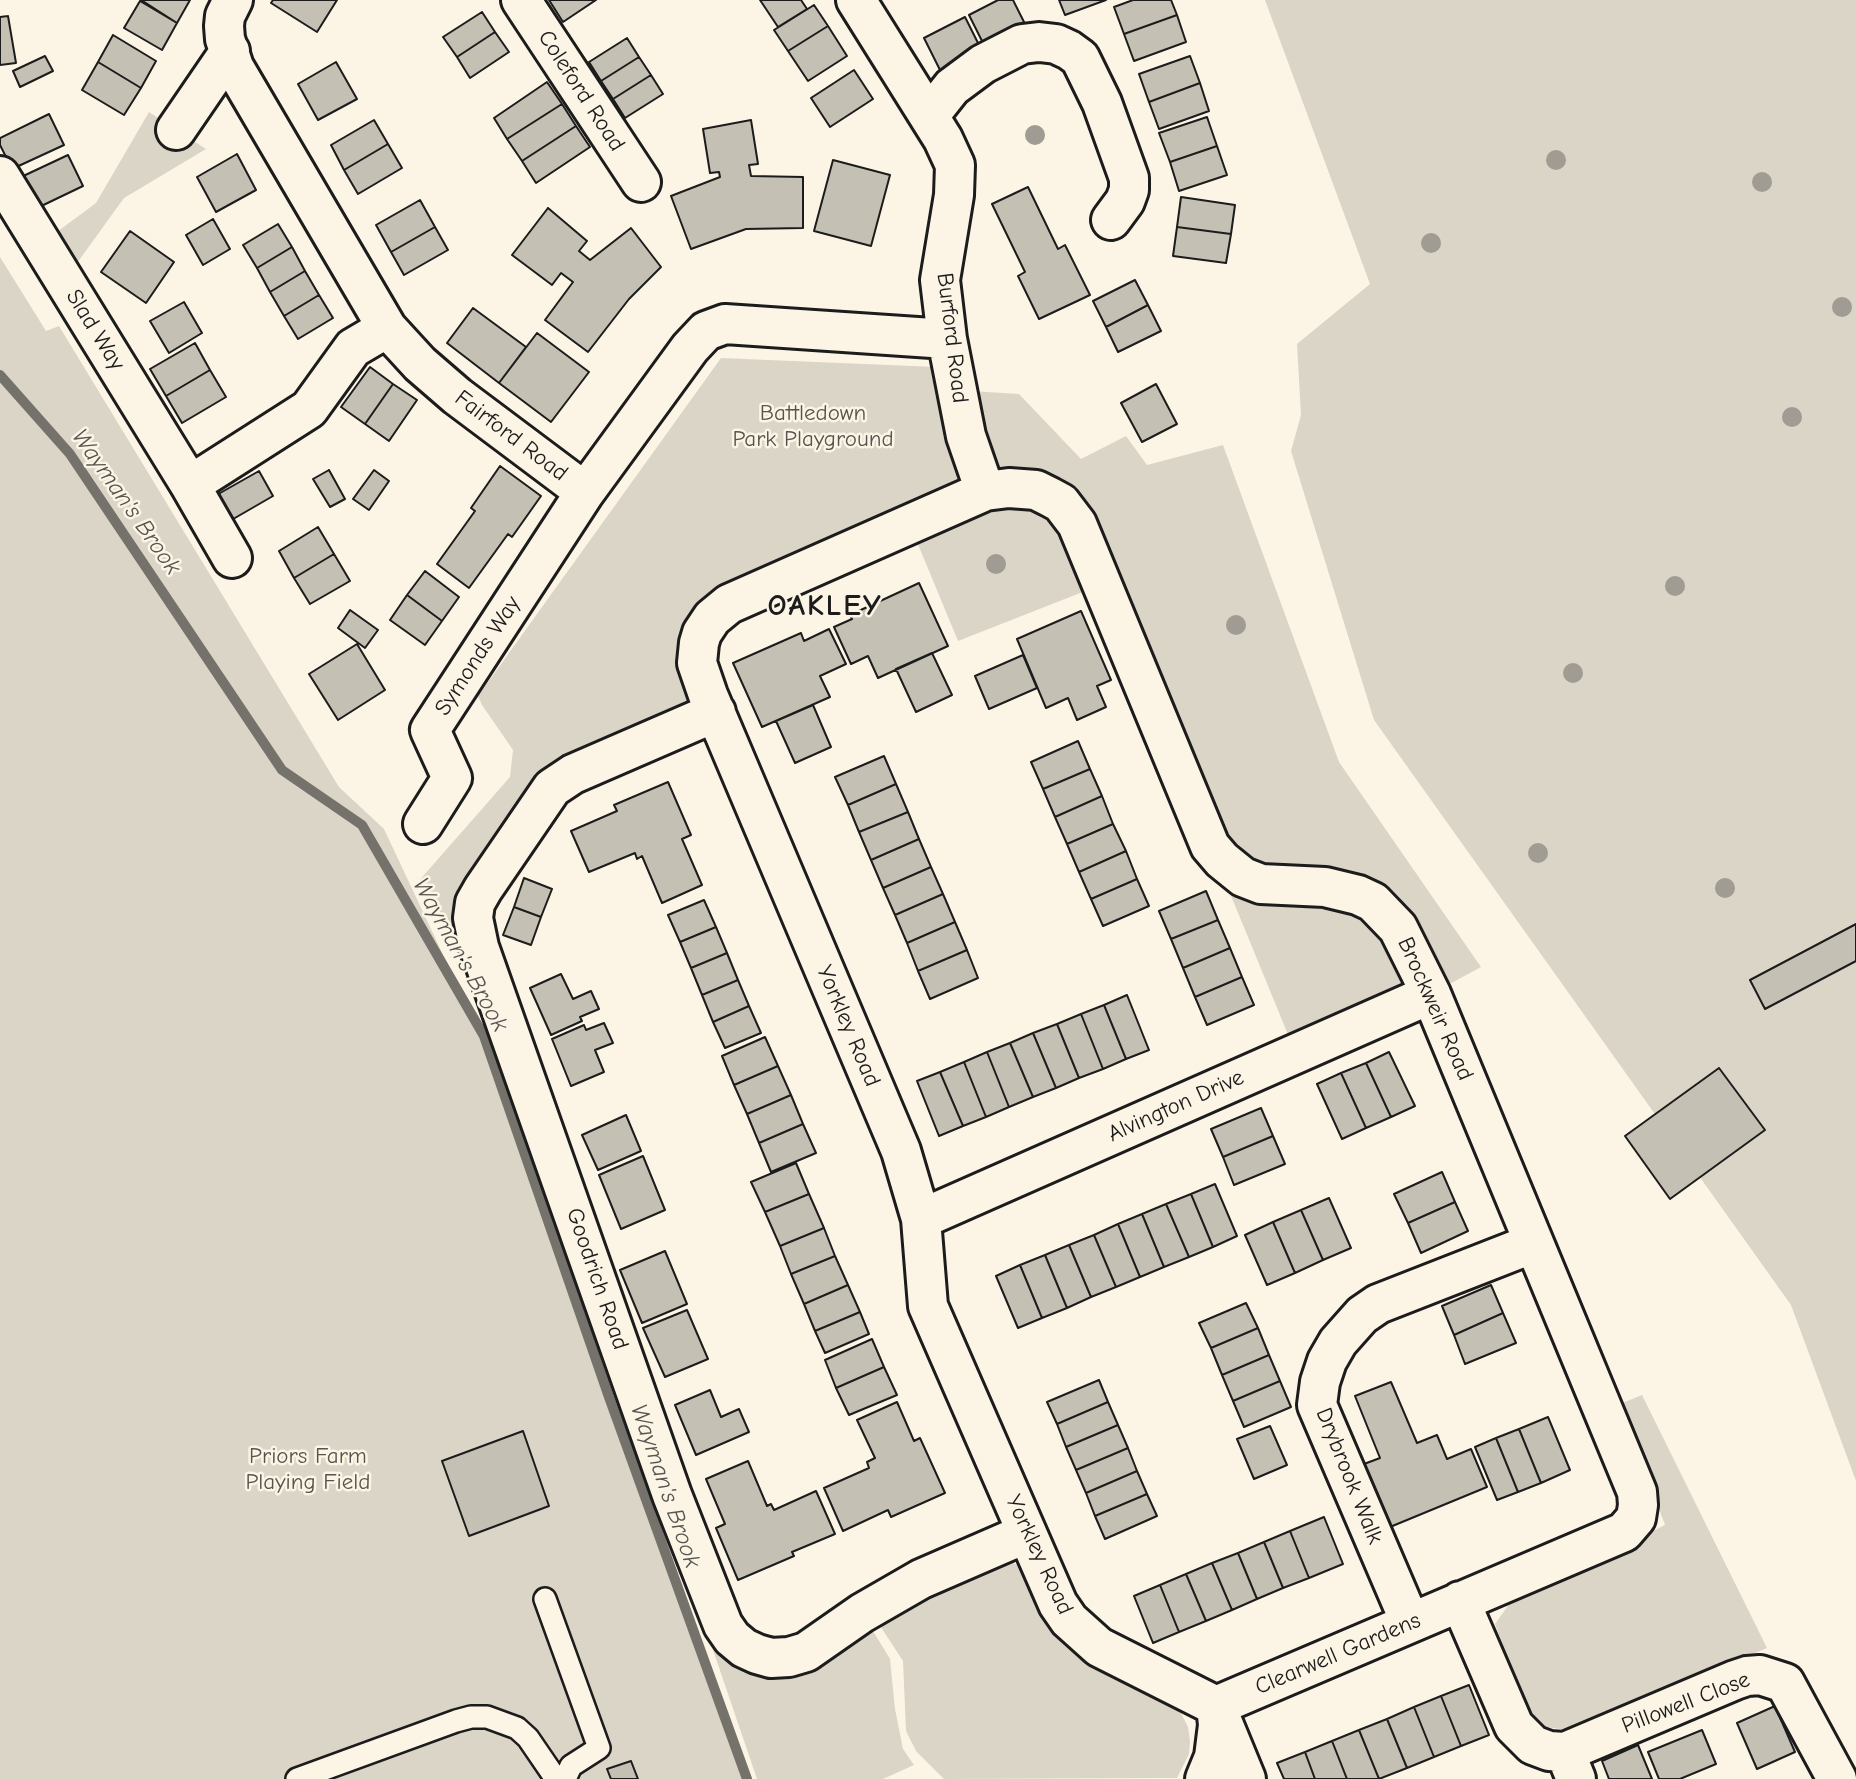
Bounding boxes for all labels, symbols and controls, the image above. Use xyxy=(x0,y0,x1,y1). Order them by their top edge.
street label: Coleford Road xyxy=(532,25,630,157)
street label: Burford Road xyxy=(930,271,974,405)
street label: Slad Way xyxy=(59,285,131,375)
street label: Fairford Road xyxy=(449,385,573,487)
park label: Battledown Park Playground xyxy=(732,399,894,453)
water label: Wayman's Brook xyxy=(65,424,187,580)
district label: OAKLEY xyxy=(768,589,882,625)
street label: Symonds Way xyxy=(429,591,527,721)
water label: Wayman's Brook xyxy=(406,873,514,1037)
street label: Brockweir Road xyxy=(1391,933,1479,1085)
street label: Yorkley Road xyxy=(810,961,886,1091)
street label: Alvington Drive xyxy=(1104,1064,1248,1148)
street label: Goodrich Road xyxy=(560,1204,634,1354)
water label: Wayman's Brook xyxy=(623,1400,707,1572)
street label: Drybrook Walk xyxy=(1309,1404,1389,1548)
park label: Priors Farm Playing Field xyxy=(245,1442,371,1496)
street label: Yorkley Road xyxy=(999,1491,1079,1619)
street label: Clearwell Gardens xyxy=(1251,1607,1425,1701)
street label: Pillowell Close xyxy=(1618,1666,1754,1740)

